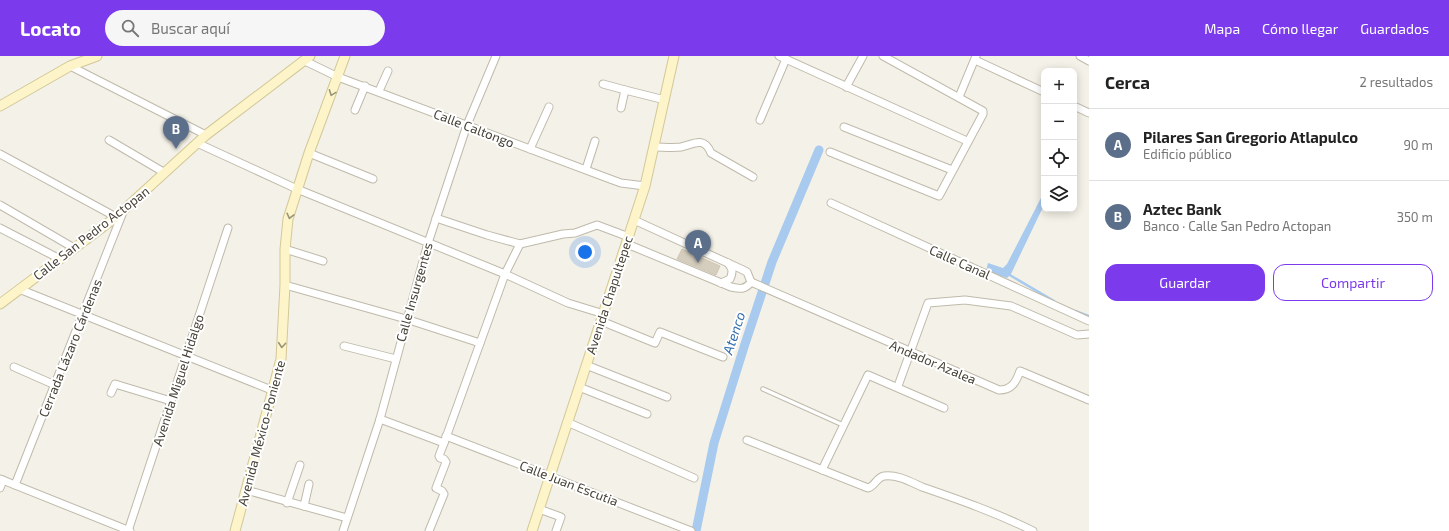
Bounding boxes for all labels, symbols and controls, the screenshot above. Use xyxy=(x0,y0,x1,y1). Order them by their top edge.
search box xyxy=(105,10,385,46)
text: Locato xyxy=(20,17,81,40)
icon: search xyxy=(119,17,141,39)
text: Buscar aquí xyxy=(151,19,230,37)
text: Mapa xyxy=(1204,20,1240,37)
text: Cómo llegar xyxy=(1262,20,1338,37)
text: Guardados xyxy=(1360,20,1429,37)
map controls xyxy=(1041,68,1077,212)
button: + xyxy=(1041,68,1077,104)
text: Cerca xyxy=(1105,72,1150,92)
text: 2 resultados xyxy=(1359,74,1433,90)
one-way arrow xyxy=(328,89,336,96)
button: − xyxy=(1041,104,1077,140)
street label: Calle Caltongo xyxy=(431,105,517,151)
pin: B xyxy=(163,116,189,149)
text: Pilares San Gregorio Atlapulco xyxy=(1143,128,1358,146)
text: A xyxy=(1114,137,1122,153)
text: 90 m xyxy=(1403,137,1433,153)
button: locate xyxy=(1041,140,1077,176)
text: Edificio público xyxy=(1143,146,1232,162)
button: layers xyxy=(1041,176,1077,212)
street label: Calle San Pedro Actopan xyxy=(30,183,152,283)
text: Aztec Bank xyxy=(1143,200,1222,218)
text: B xyxy=(1114,209,1122,225)
text: 350 m xyxy=(1397,209,1433,225)
one-way arrow xyxy=(286,212,294,219)
text: Banco · Calle San Pedro Actopan xyxy=(1143,218,1331,234)
pin: A xyxy=(685,230,711,263)
street label: Avenida Chapultepec xyxy=(582,234,636,356)
street label: Calle Insurgentes xyxy=(392,241,436,343)
street label: Calle Canal xyxy=(927,241,993,283)
your location xyxy=(575,242,595,262)
button: Guardar xyxy=(1105,264,1265,301)
button: Compartir xyxy=(1273,264,1433,301)
street label: Cerrada Lázaro Cárdenas xyxy=(35,277,105,419)
water label: Atenco xyxy=(718,309,748,357)
street label: Avenida Miguel Hidalgo xyxy=(149,312,207,448)
street label: Andador Azalea xyxy=(887,337,979,387)
one-way arrow xyxy=(278,342,287,348)
street label: Avenida México-Poniente xyxy=(234,358,288,508)
street label: Calle Juan Escutia xyxy=(517,457,621,509)

